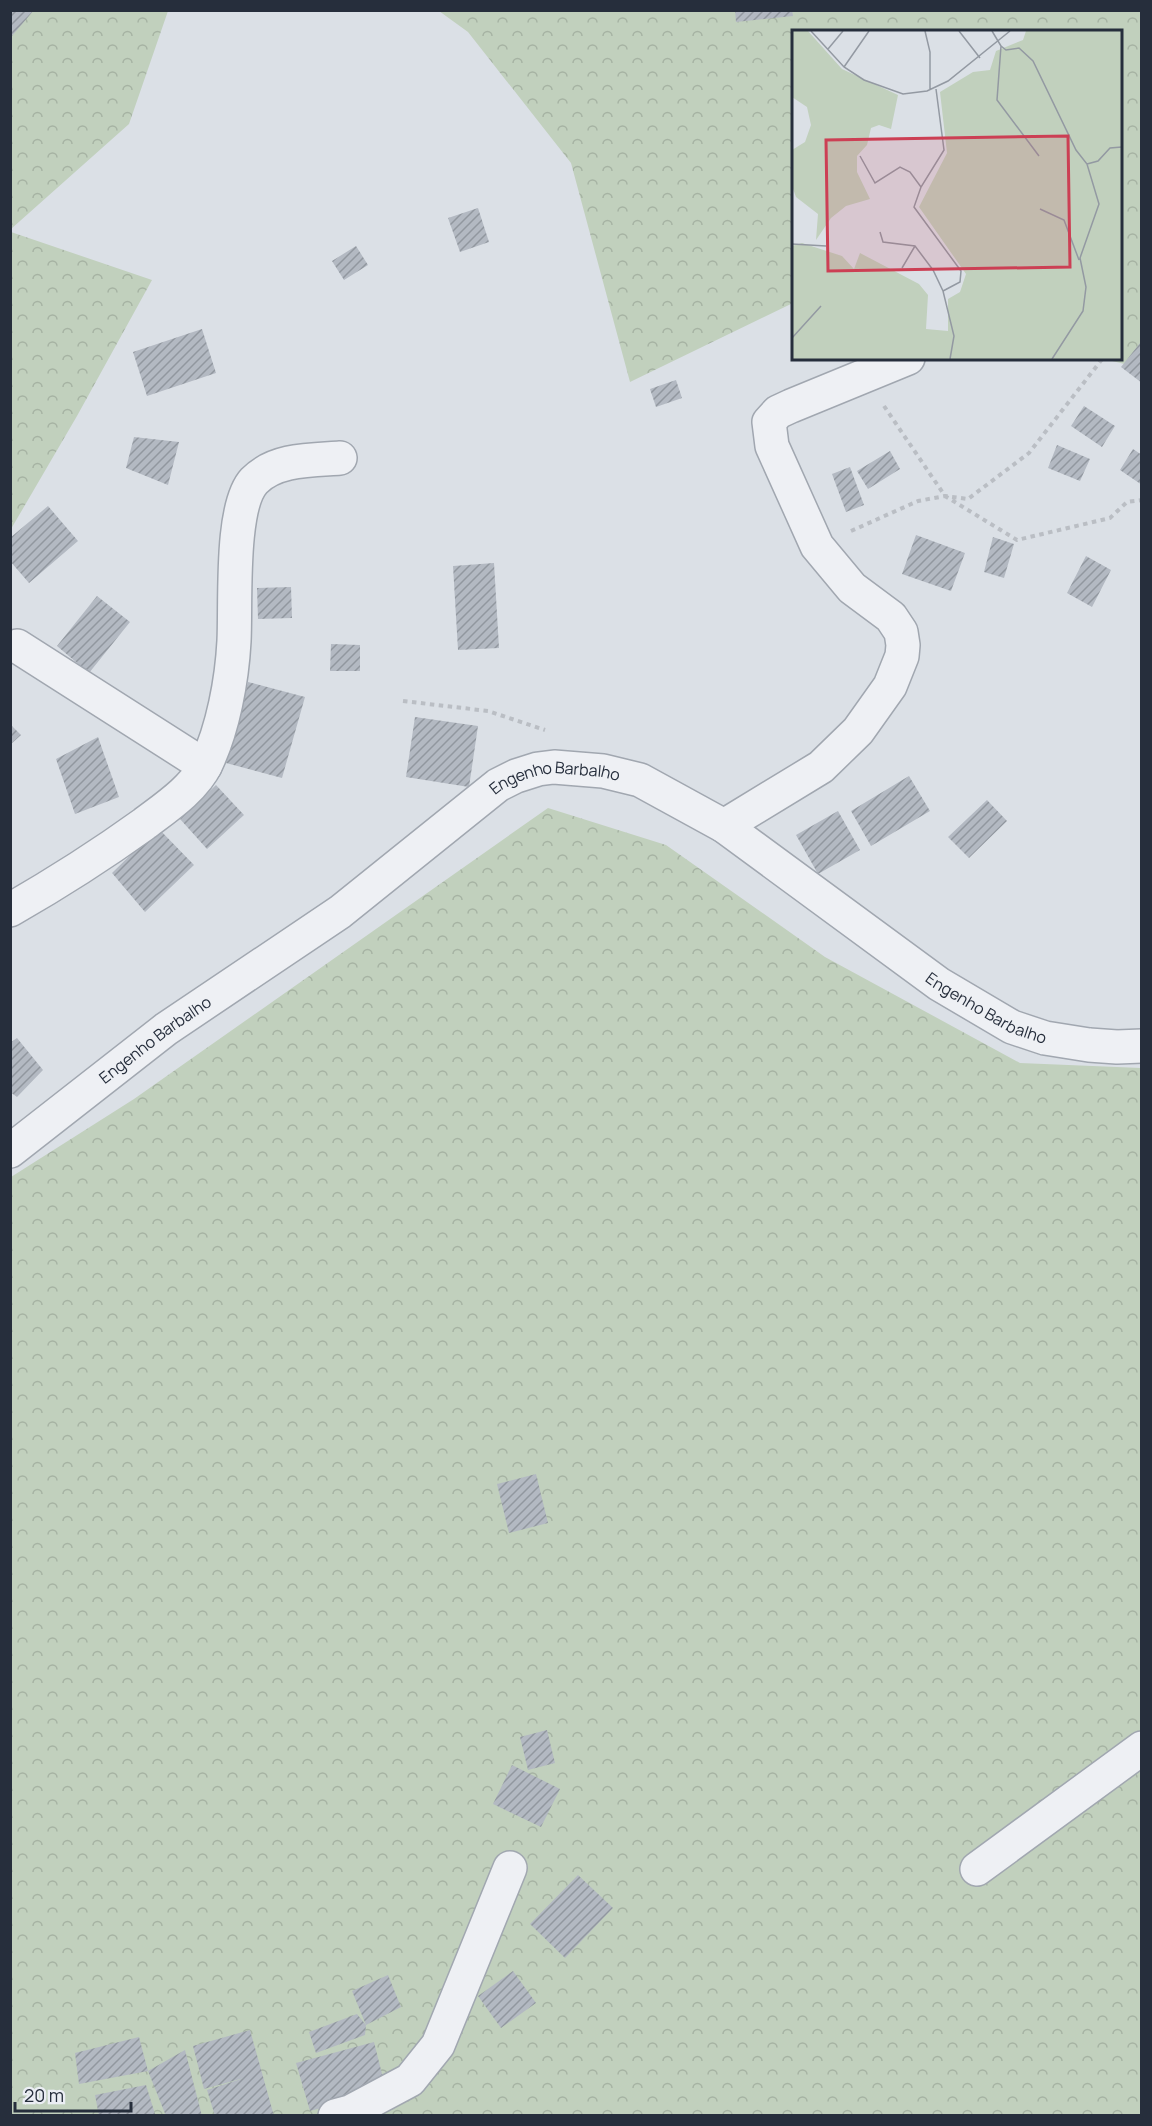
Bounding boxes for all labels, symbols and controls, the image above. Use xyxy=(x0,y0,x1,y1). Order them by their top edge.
inset map xyxy=(792,30,1122,360)
street label: Engenho Barbalho xyxy=(484,756,622,799)
street label: Engenho Barbalho xyxy=(921,967,1050,1049)
street label: Engenho Barbalho xyxy=(94,991,215,1088)
scale bar xyxy=(15,2075,130,2113)
text: 20 m xyxy=(24,2083,64,2107)

